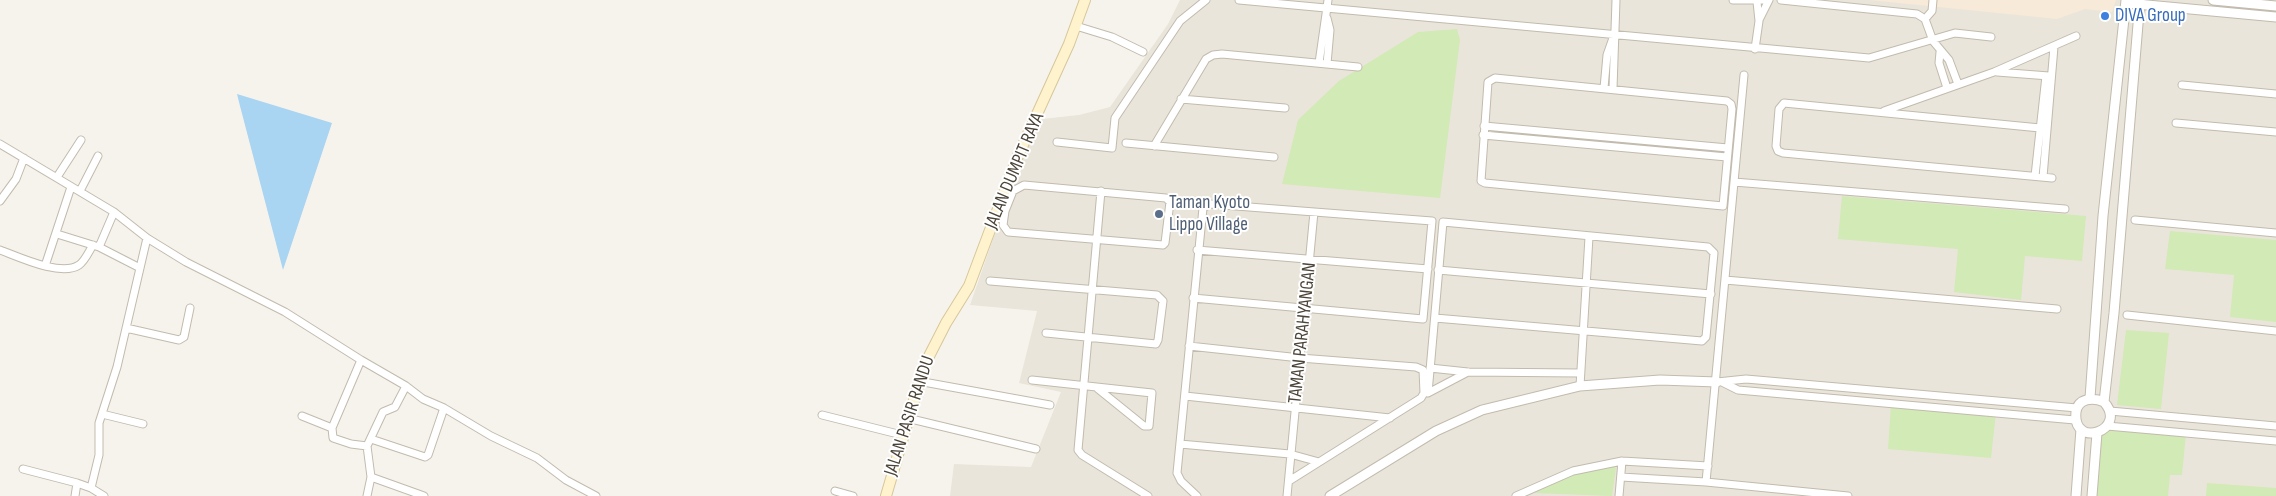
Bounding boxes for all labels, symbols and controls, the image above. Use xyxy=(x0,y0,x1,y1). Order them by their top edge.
place label: DIVA Group xyxy=(2115,5,2186,27)
marker: DIVA Group xyxy=(2099,10,2111,22)
street label: JALAN DUMPIT RAYA xyxy=(980,110,1050,232)
place label: Taman Kyoto Lippo Village xyxy=(1169,192,1250,236)
marker: Taman Kyoto Lippo Village xyxy=(1153,208,1165,220)
street label: TAMAN PARAHYANGAN xyxy=(1284,261,1322,405)
street label: JALAN PASIR RANDU xyxy=(880,353,940,479)

